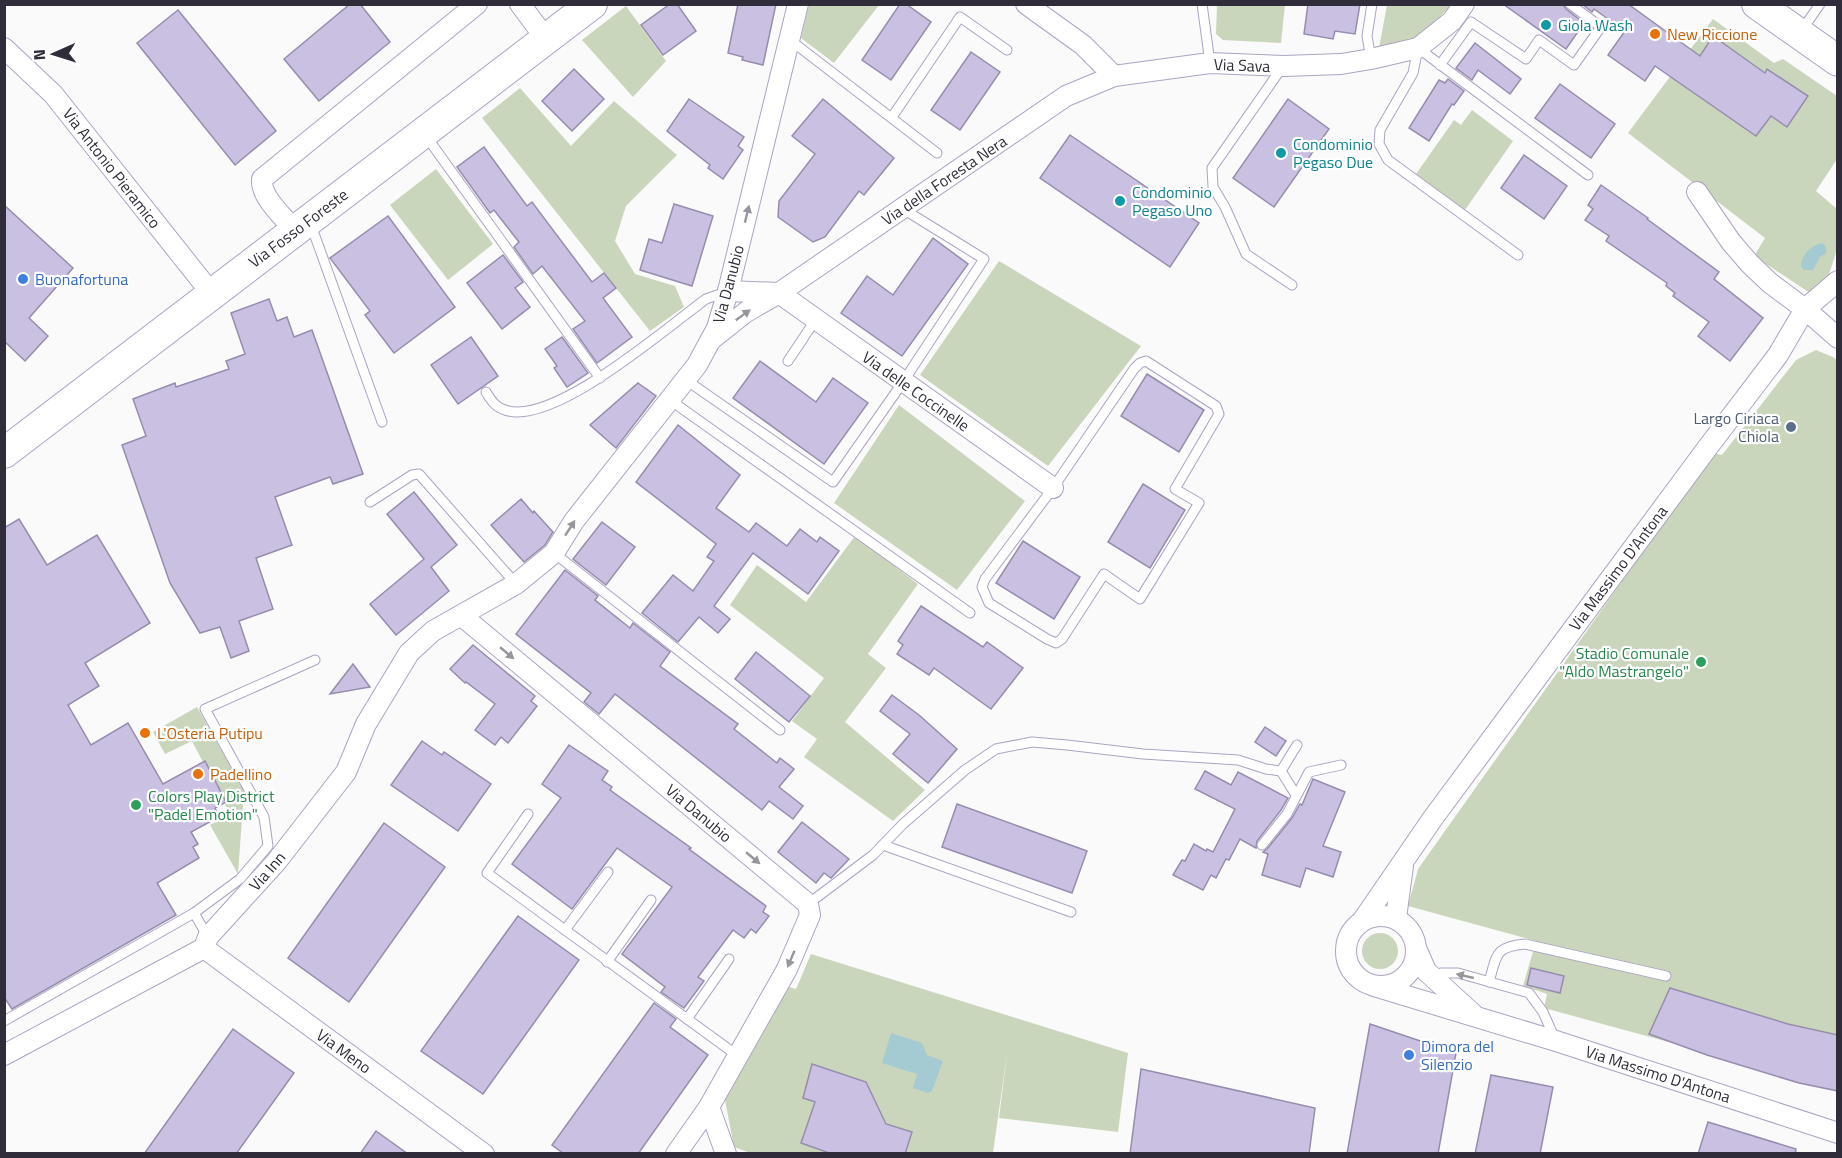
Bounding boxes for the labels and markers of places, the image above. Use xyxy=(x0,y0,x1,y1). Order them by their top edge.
place label: Giola Wash xyxy=(1558,13,1633,37)
marker: Giola Wash xyxy=(1539,18,1553,32)
place label: New Riccione xyxy=(1667,22,1757,46)
marker: New Riccione xyxy=(1648,27,1662,41)
place label: Condominio Pegaso Due xyxy=(1293,132,1373,174)
marker: Condominio Pegaso Due xyxy=(1274,146,1288,160)
place label: Condominio Pegaso Uno xyxy=(1132,180,1213,222)
marker: Condominio Pegaso Uno xyxy=(1113,194,1127,208)
place label: Buonafortuna xyxy=(35,267,128,291)
marker: Buonafortuna xyxy=(16,272,30,286)
place label: Largo Ciriaca Chiola xyxy=(1693,406,1779,448)
marker: Largo Ciriaca Chiola xyxy=(1784,420,1798,434)
place label: Stadio Comunale "Aldo Mastrangelo" xyxy=(1559,641,1689,683)
marker: Stadio Comunale "Aldo Mastrangelo" xyxy=(1694,655,1708,669)
place label: L'Osteria Putipu xyxy=(157,721,263,745)
marker: L'Osteria Putipu xyxy=(138,726,152,740)
place label: Padellino xyxy=(210,762,272,786)
marker: Padellino xyxy=(191,767,205,781)
place label: Colors Play District "Padel Emotion" xyxy=(148,784,275,826)
marker: Colors Play District "Padel Emotion" xyxy=(129,798,143,812)
place label: Dimora del Silenzio xyxy=(1421,1034,1494,1076)
marker: Dimora del Silenzio xyxy=(1402,1048,1416,1062)

